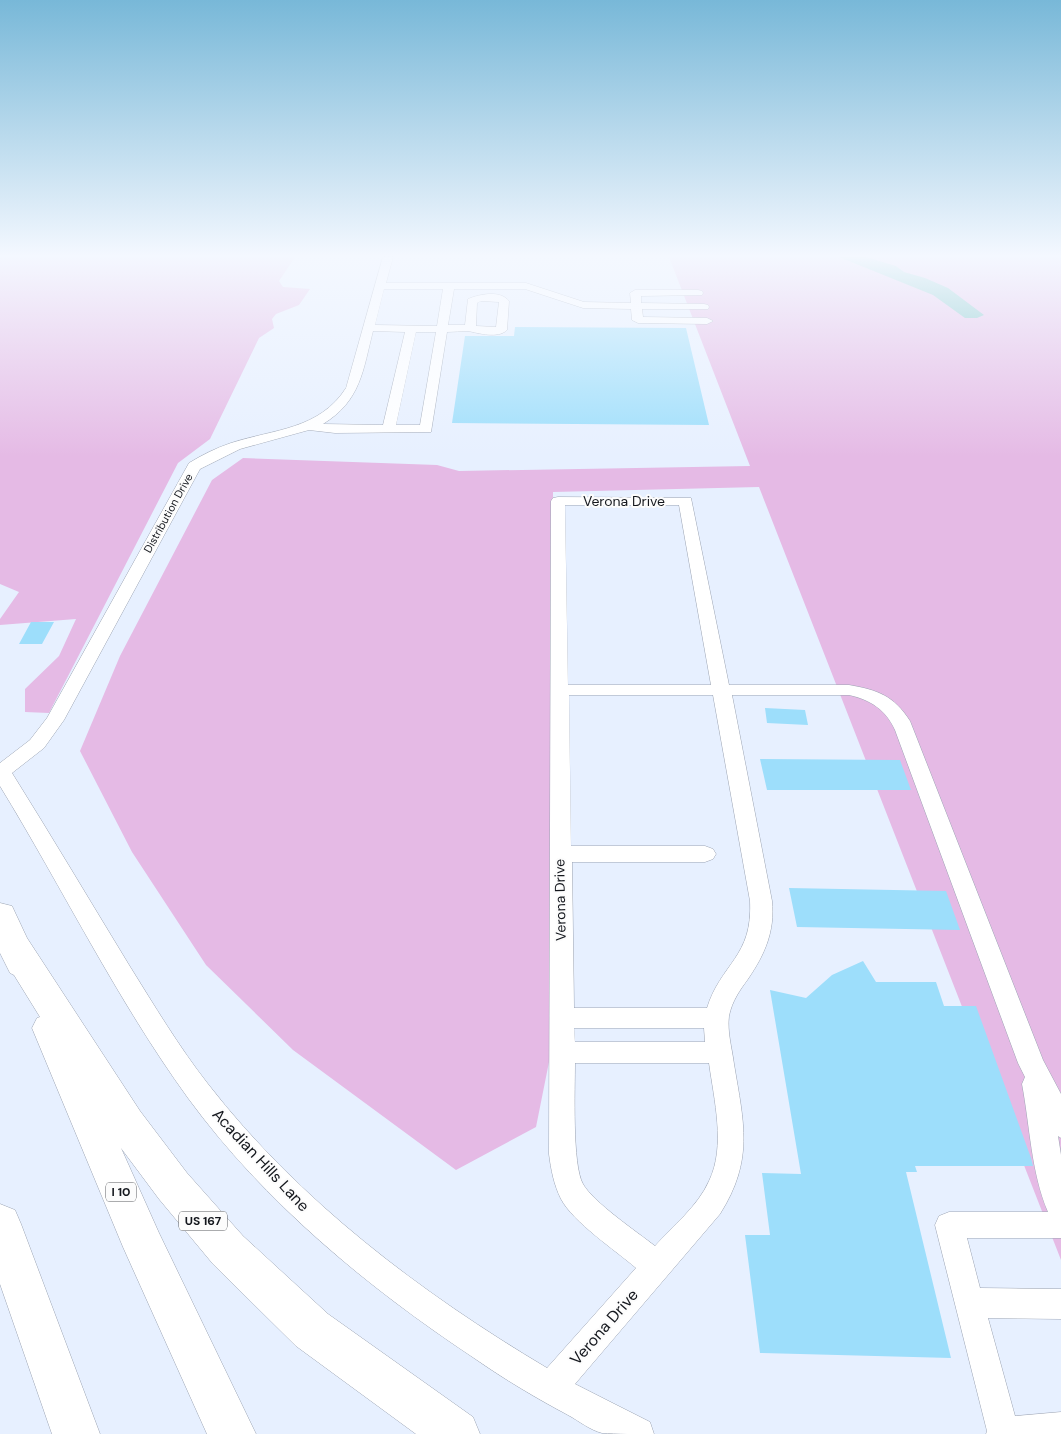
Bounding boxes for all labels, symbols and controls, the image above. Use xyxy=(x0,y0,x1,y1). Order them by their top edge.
street label: Distribution Drive xyxy=(140,471,196,555)
street label: Verona Drive xyxy=(583,492,665,510)
street label: Verona Drive xyxy=(550,859,570,941)
street label: Acadian Hills Lane xyxy=(208,1104,314,1216)
road number: I 10 xyxy=(106,1182,136,1202)
road number: US 167 xyxy=(179,1212,227,1230)
street label: Verona Drive xyxy=(565,1285,643,1369)

